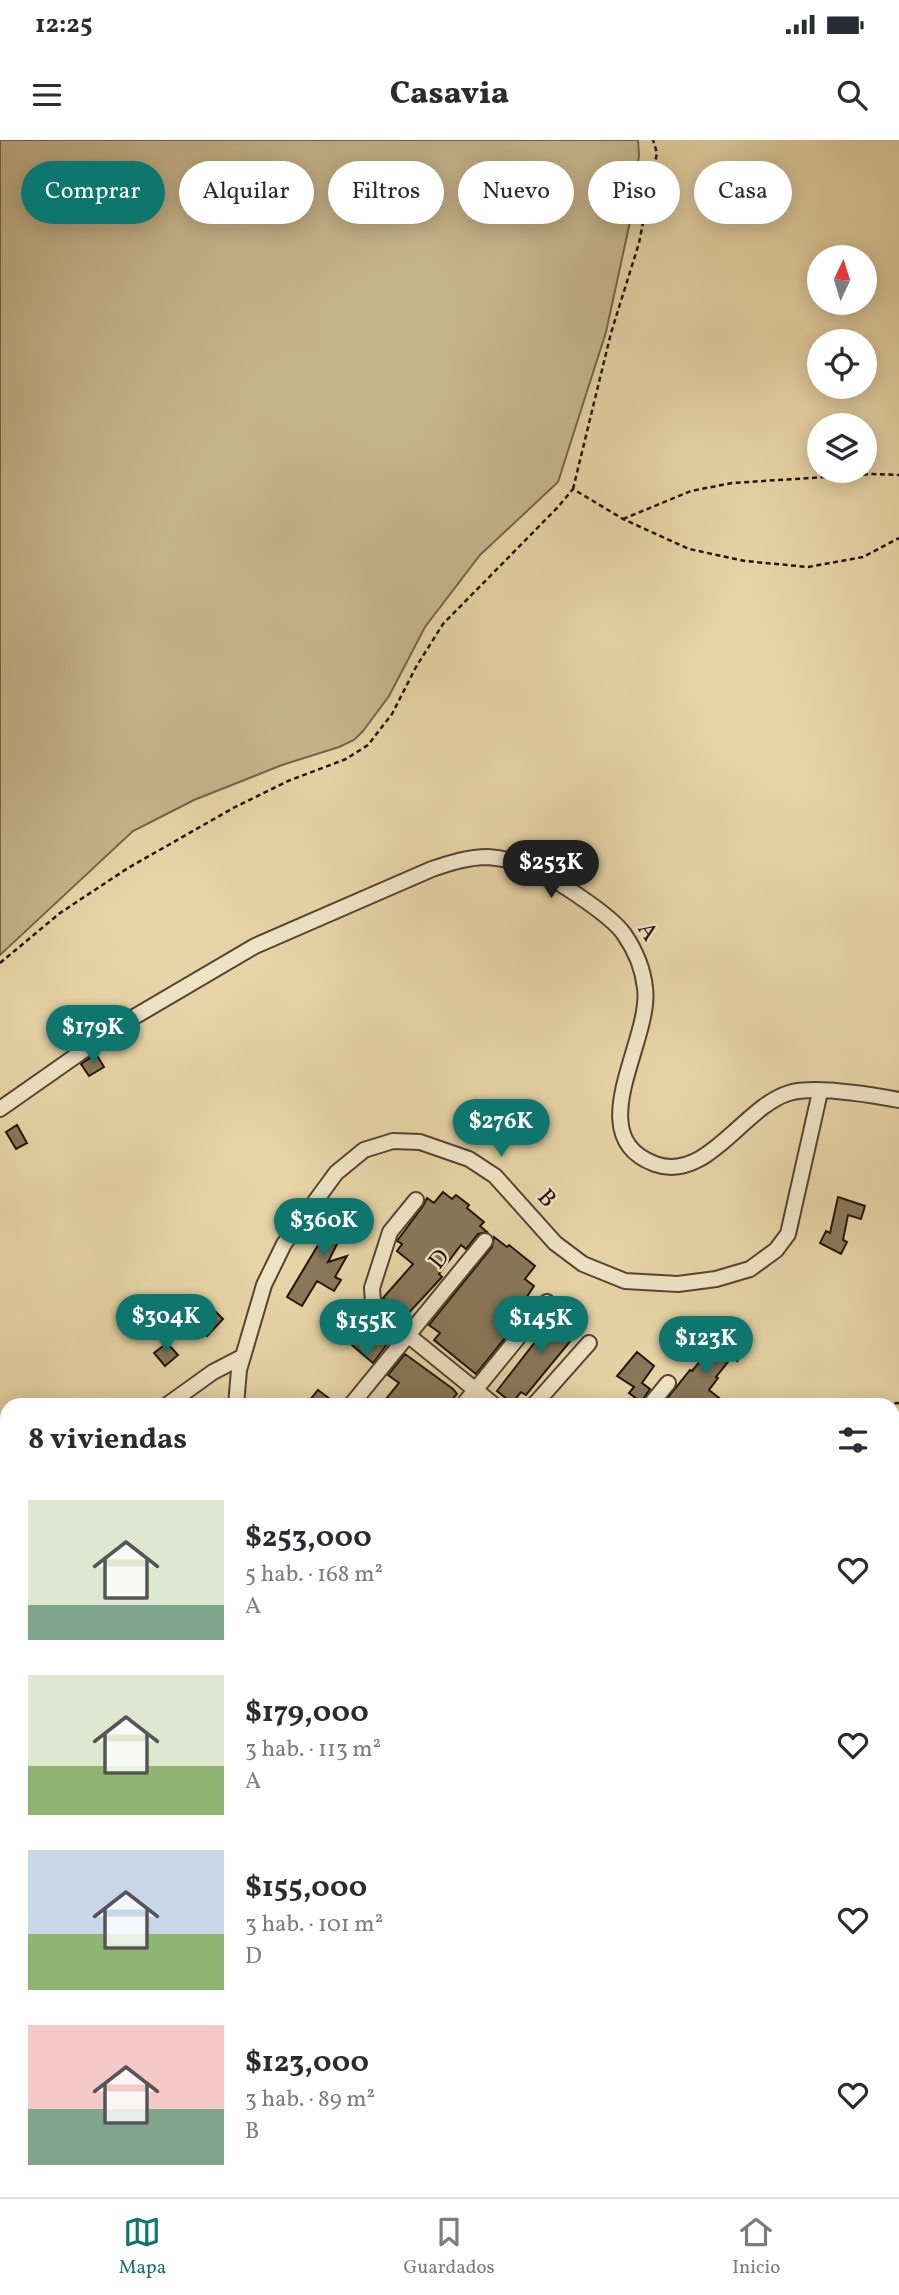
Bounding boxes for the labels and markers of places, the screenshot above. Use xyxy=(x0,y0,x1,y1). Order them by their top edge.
pin: $253K xyxy=(502,840,600,900)
pin: $179K xyxy=(44,1006,142,1065)
pin: $276K xyxy=(452,1100,550,1159)
pin: $360K xyxy=(275,1198,373,1258)
pin: $304K xyxy=(117,1294,215,1354)
pin: $145K xyxy=(492,1296,590,1356)
pin: $155K xyxy=(317,1300,415,1359)
pin: $123K xyxy=(657,1316,755,1376)

